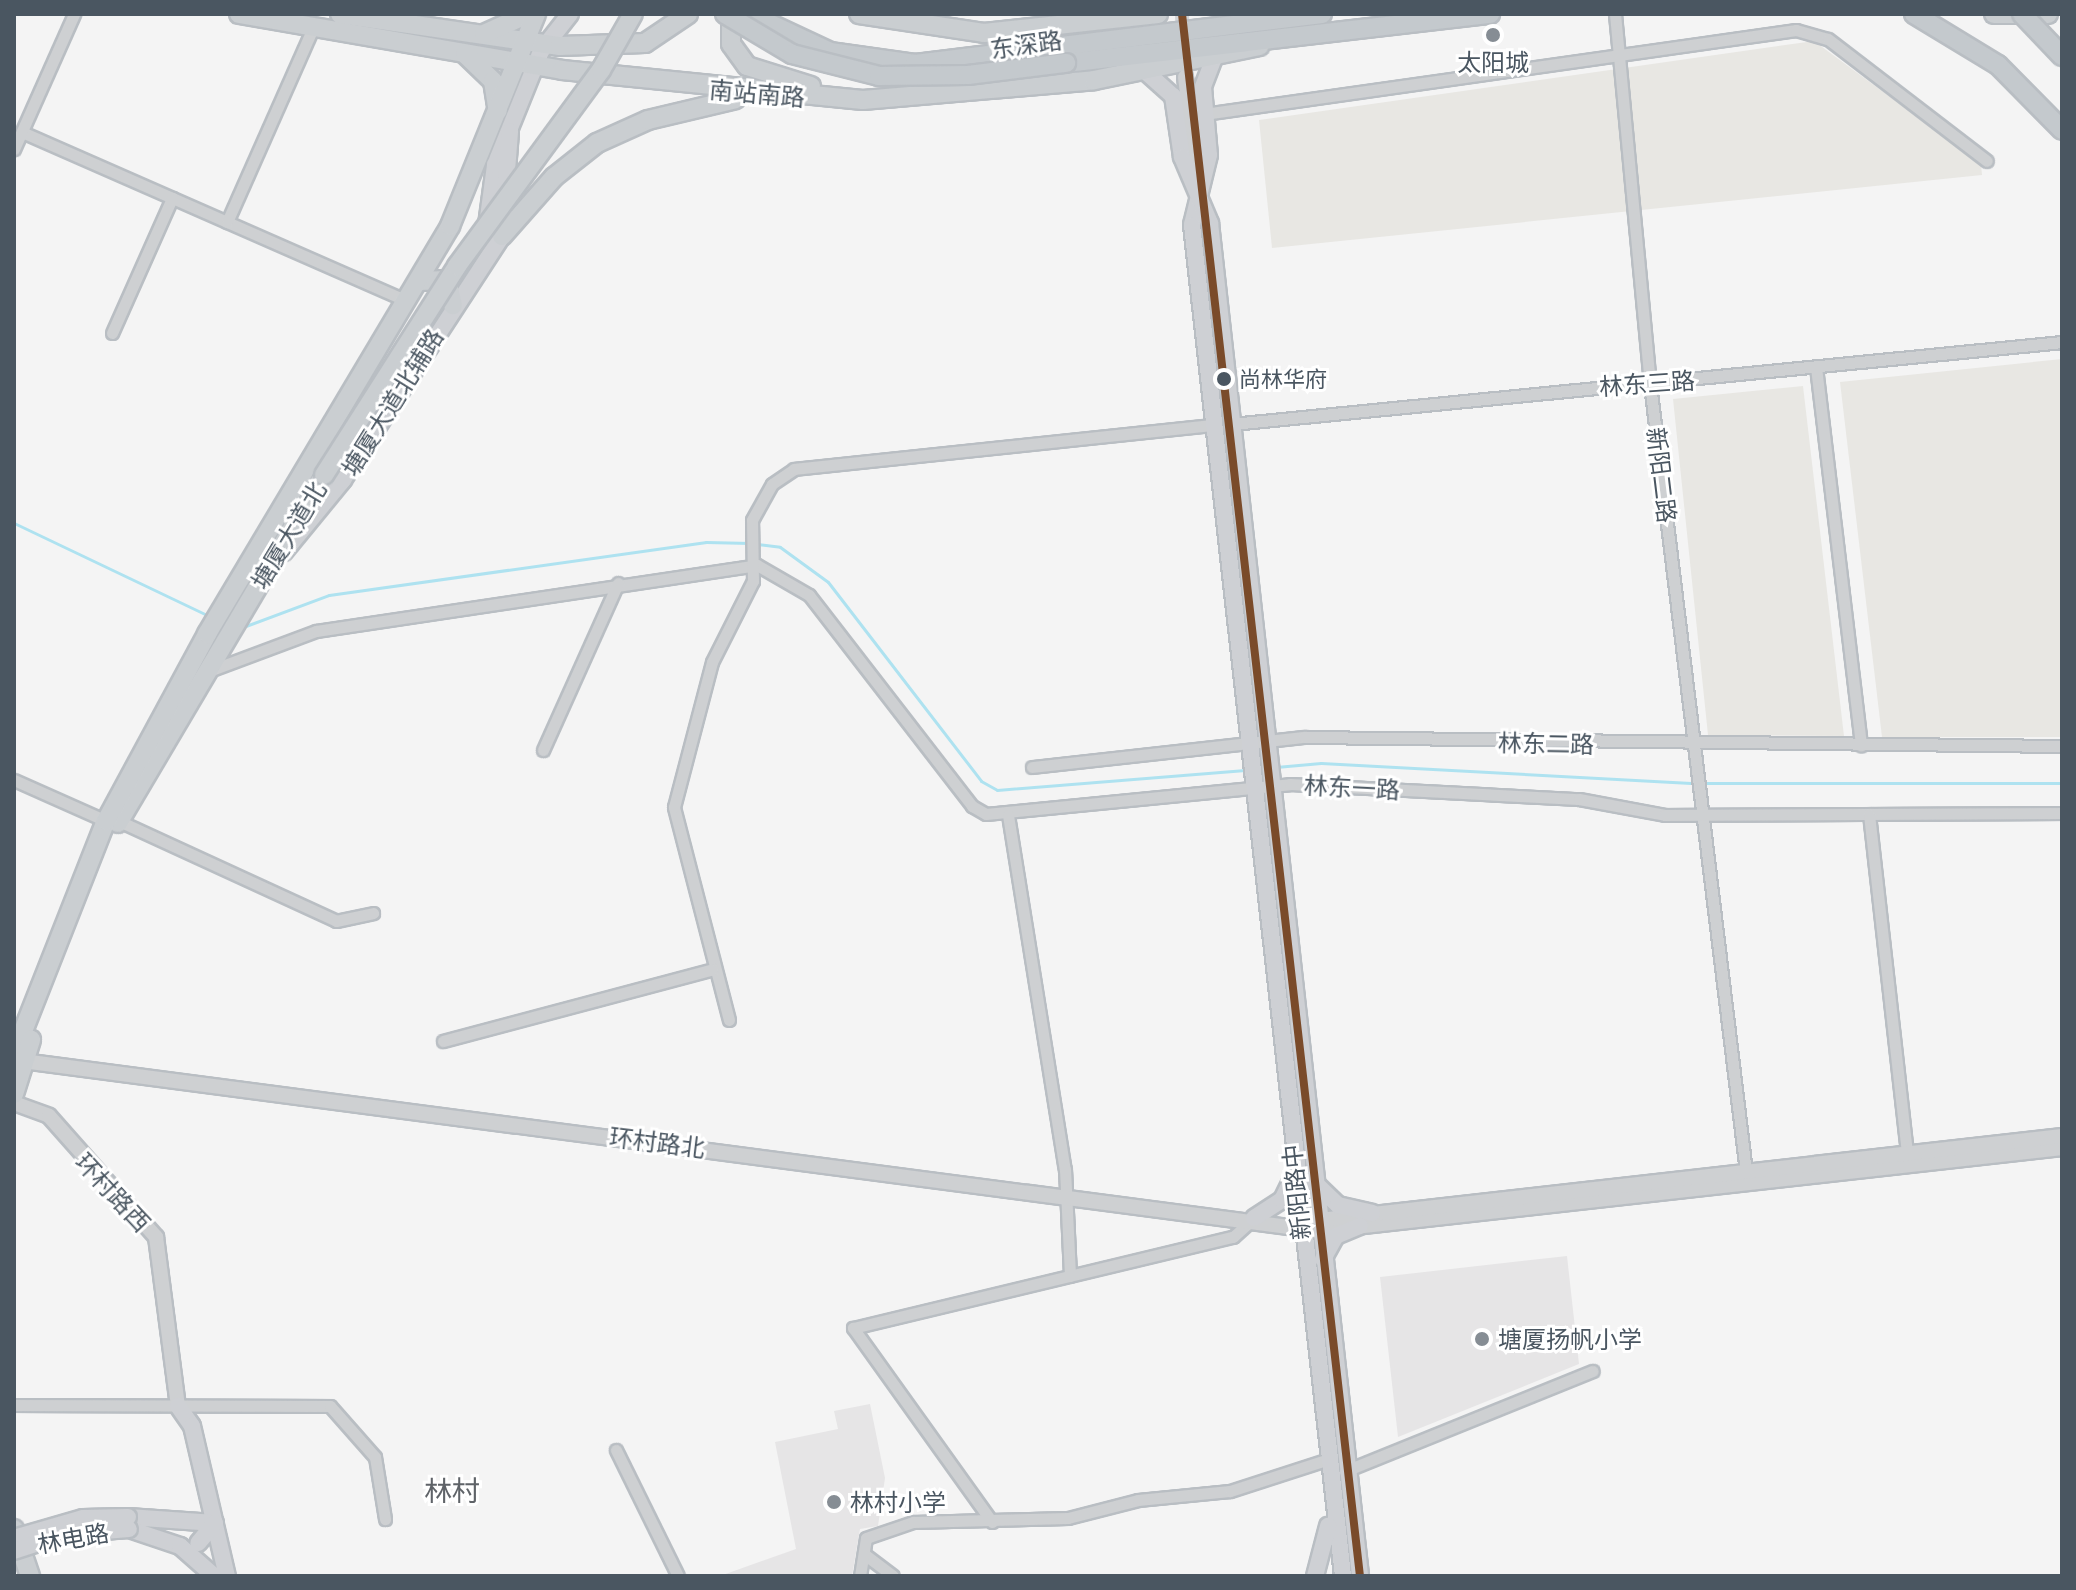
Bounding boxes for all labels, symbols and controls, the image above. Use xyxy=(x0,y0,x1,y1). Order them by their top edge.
street label: 东深路 xyxy=(988,25,1064,63)
marker: 太阳城 xyxy=(1484,26,1502,44)
place label: 太阳城 xyxy=(1457,48,1529,76)
street label: 南站南路 xyxy=(708,74,806,112)
street label: 塘厦大道北辅路 xyxy=(335,323,449,481)
street label: 林东三路 xyxy=(1598,365,1696,401)
place label: 尚林华府 xyxy=(1239,366,1327,392)
marker: 尚林华府 xyxy=(1216,371,1232,387)
street label: 新阳二路 xyxy=(1642,426,1682,524)
street label: 塘厦大道北 xyxy=(245,476,331,594)
street label: 林东二路 xyxy=(1498,728,1594,758)
street label: 林东一路 xyxy=(1303,770,1401,804)
street label: 环村路北 xyxy=(608,1122,706,1162)
street label: 新阳路中 xyxy=(1277,1143,1315,1241)
street label: 环村路西 xyxy=(70,1147,156,1237)
place label: 塘厦扬帆小学 xyxy=(1498,1325,1642,1353)
marker: 塘厦扬帆小学 xyxy=(1473,1330,1491,1348)
district label: 林村 xyxy=(424,1473,480,1507)
place label: 林村小学 xyxy=(850,1488,946,1516)
marker: 林村小学 xyxy=(825,1493,843,1511)
street label: 林电路 xyxy=(35,1518,111,1558)

